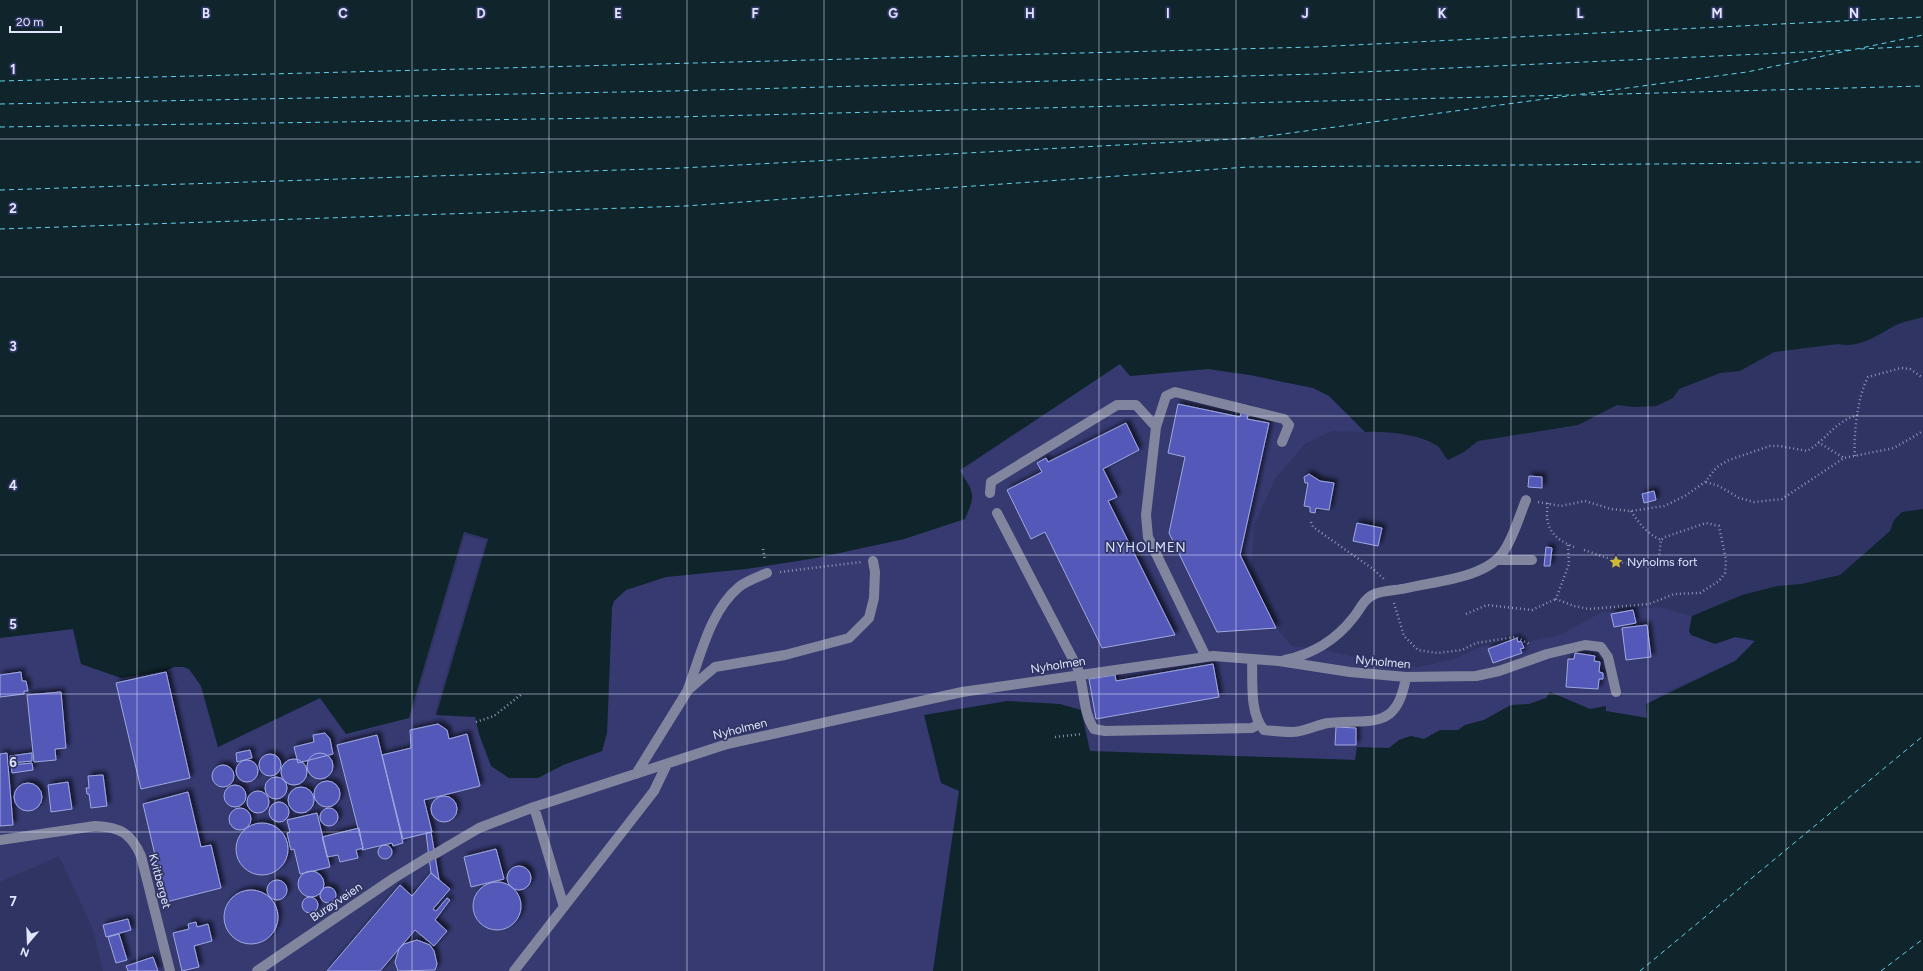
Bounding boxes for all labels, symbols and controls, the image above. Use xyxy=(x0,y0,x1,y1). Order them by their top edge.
text: B xyxy=(202,6,210,21)
text: C xyxy=(338,6,348,21)
text: D xyxy=(476,6,486,21)
text: E xyxy=(614,6,622,21)
text: F xyxy=(751,6,759,21)
text: G xyxy=(888,6,898,21)
text: H xyxy=(1025,6,1035,21)
text: I xyxy=(1166,6,1170,21)
text: J xyxy=(1301,6,1309,21)
text: K xyxy=(1438,6,1447,21)
text: L xyxy=(1577,6,1584,21)
text: M xyxy=(1711,6,1723,21)
text: N xyxy=(1849,6,1859,21)
scale bar xyxy=(10,8,61,34)
text: 20 m xyxy=(16,15,44,29)
text: 1 xyxy=(10,62,16,77)
text: 2 xyxy=(9,201,17,216)
text: 3 xyxy=(9,339,17,354)
text: 4 xyxy=(9,478,17,493)
district label: NYHOLMEN xyxy=(1105,540,1187,555)
place icon: Nyholms fort xyxy=(1608,554,1624,570)
place label: Nyholms fort xyxy=(1627,555,1698,569)
text: 5 xyxy=(9,617,17,632)
street label: Nyholmen xyxy=(1355,653,1411,671)
street label: Nyholmen xyxy=(1030,654,1087,676)
street label: Nyholmen xyxy=(711,715,769,742)
text: 6 xyxy=(9,755,17,770)
street label: Kvitberget xyxy=(146,852,174,911)
street label: Burøyveien xyxy=(307,879,365,925)
text: 7 xyxy=(9,894,17,909)
north arrow xyxy=(8,923,48,963)
text: N xyxy=(19,944,31,960)

